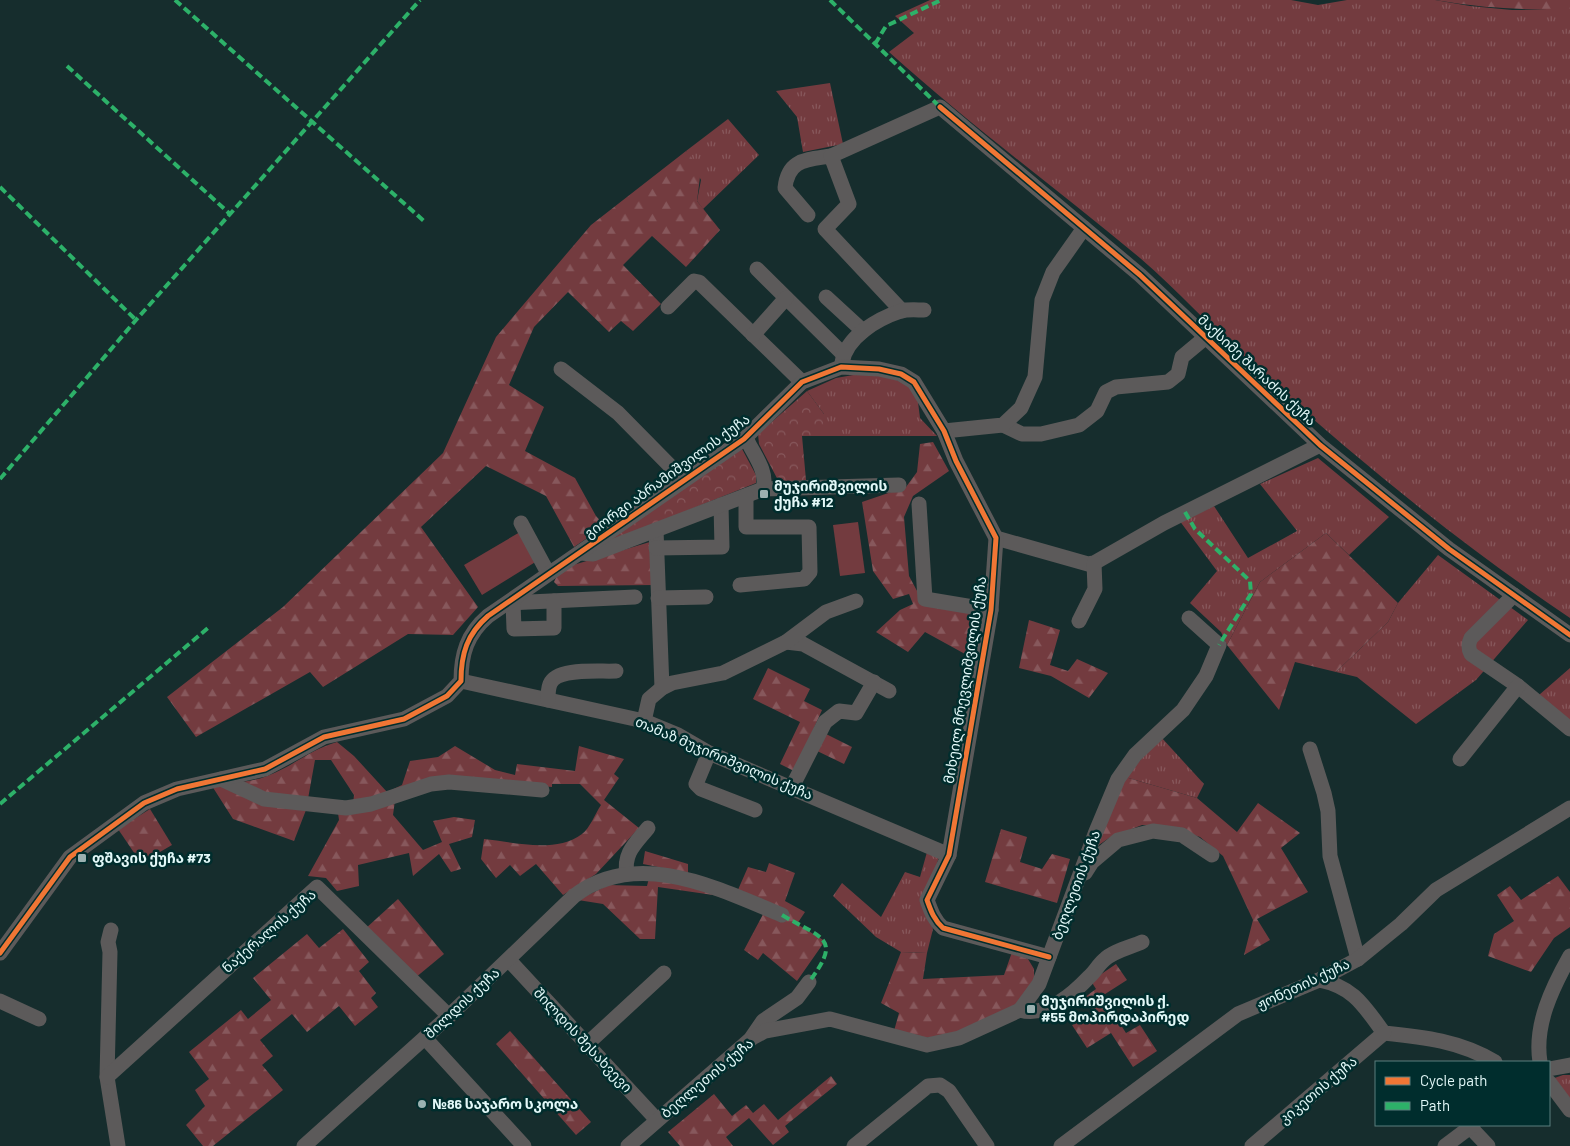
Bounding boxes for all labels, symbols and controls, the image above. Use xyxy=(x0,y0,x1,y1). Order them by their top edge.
street label: მაქსიმე შარაძის ქუჩა xyxy=(1194,310,1320,430)
street label: გიორგი აბრამიშვილის ქუჩა xyxy=(581,410,753,542)
place label: მუჯირიშვილის ქუჩა #12 xyxy=(774,477,888,511)
marker: მუჯირიშვილის ქუჩა #12 xyxy=(758,488,770,500)
street label: მიხეილ მრევლიშვილის ქუჩა xyxy=(940,575,990,785)
street label: თამაზ მუჯირიშვილის ქუჩა xyxy=(633,712,815,804)
street label: ბეღლეთის ქუჩა xyxy=(1048,828,1104,942)
place label: ფშავის ქუჩა #73 xyxy=(92,849,211,867)
marker: ფშავის ქუჩა #73 xyxy=(76,852,88,864)
street label: ნაქერალის ქუჩა xyxy=(218,885,320,977)
street label: ჟონეთის ქუჩა xyxy=(1253,955,1353,1013)
street label: შილდის ქუჩა xyxy=(421,964,503,1042)
street label: შილდის შესახვევი xyxy=(530,984,636,1096)
place label: მუჯირიშვილის ქ. #55 მოპირდაპირედ xyxy=(1041,992,1189,1026)
marker: მუჯირიშვილის ქ. #55 მოპირდაპირედ xyxy=(1025,1003,1037,1015)
street label: ბეღლეთის ქუჩა xyxy=(657,1034,757,1122)
street label: კიკეთის ქუჩა xyxy=(1275,1052,1361,1128)
legend xyxy=(1375,1061,1550,1126)
text: Cycle path xyxy=(1420,1071,1487,1089)
place label: №86 საჯარო სკოლა xyxy=(432,1095,578,1113)
text: Path xyxy=(1420,1096,1450,1114)
marker: №86 საჯარო სკოლა xyxy=(416,1098,428,1110)

